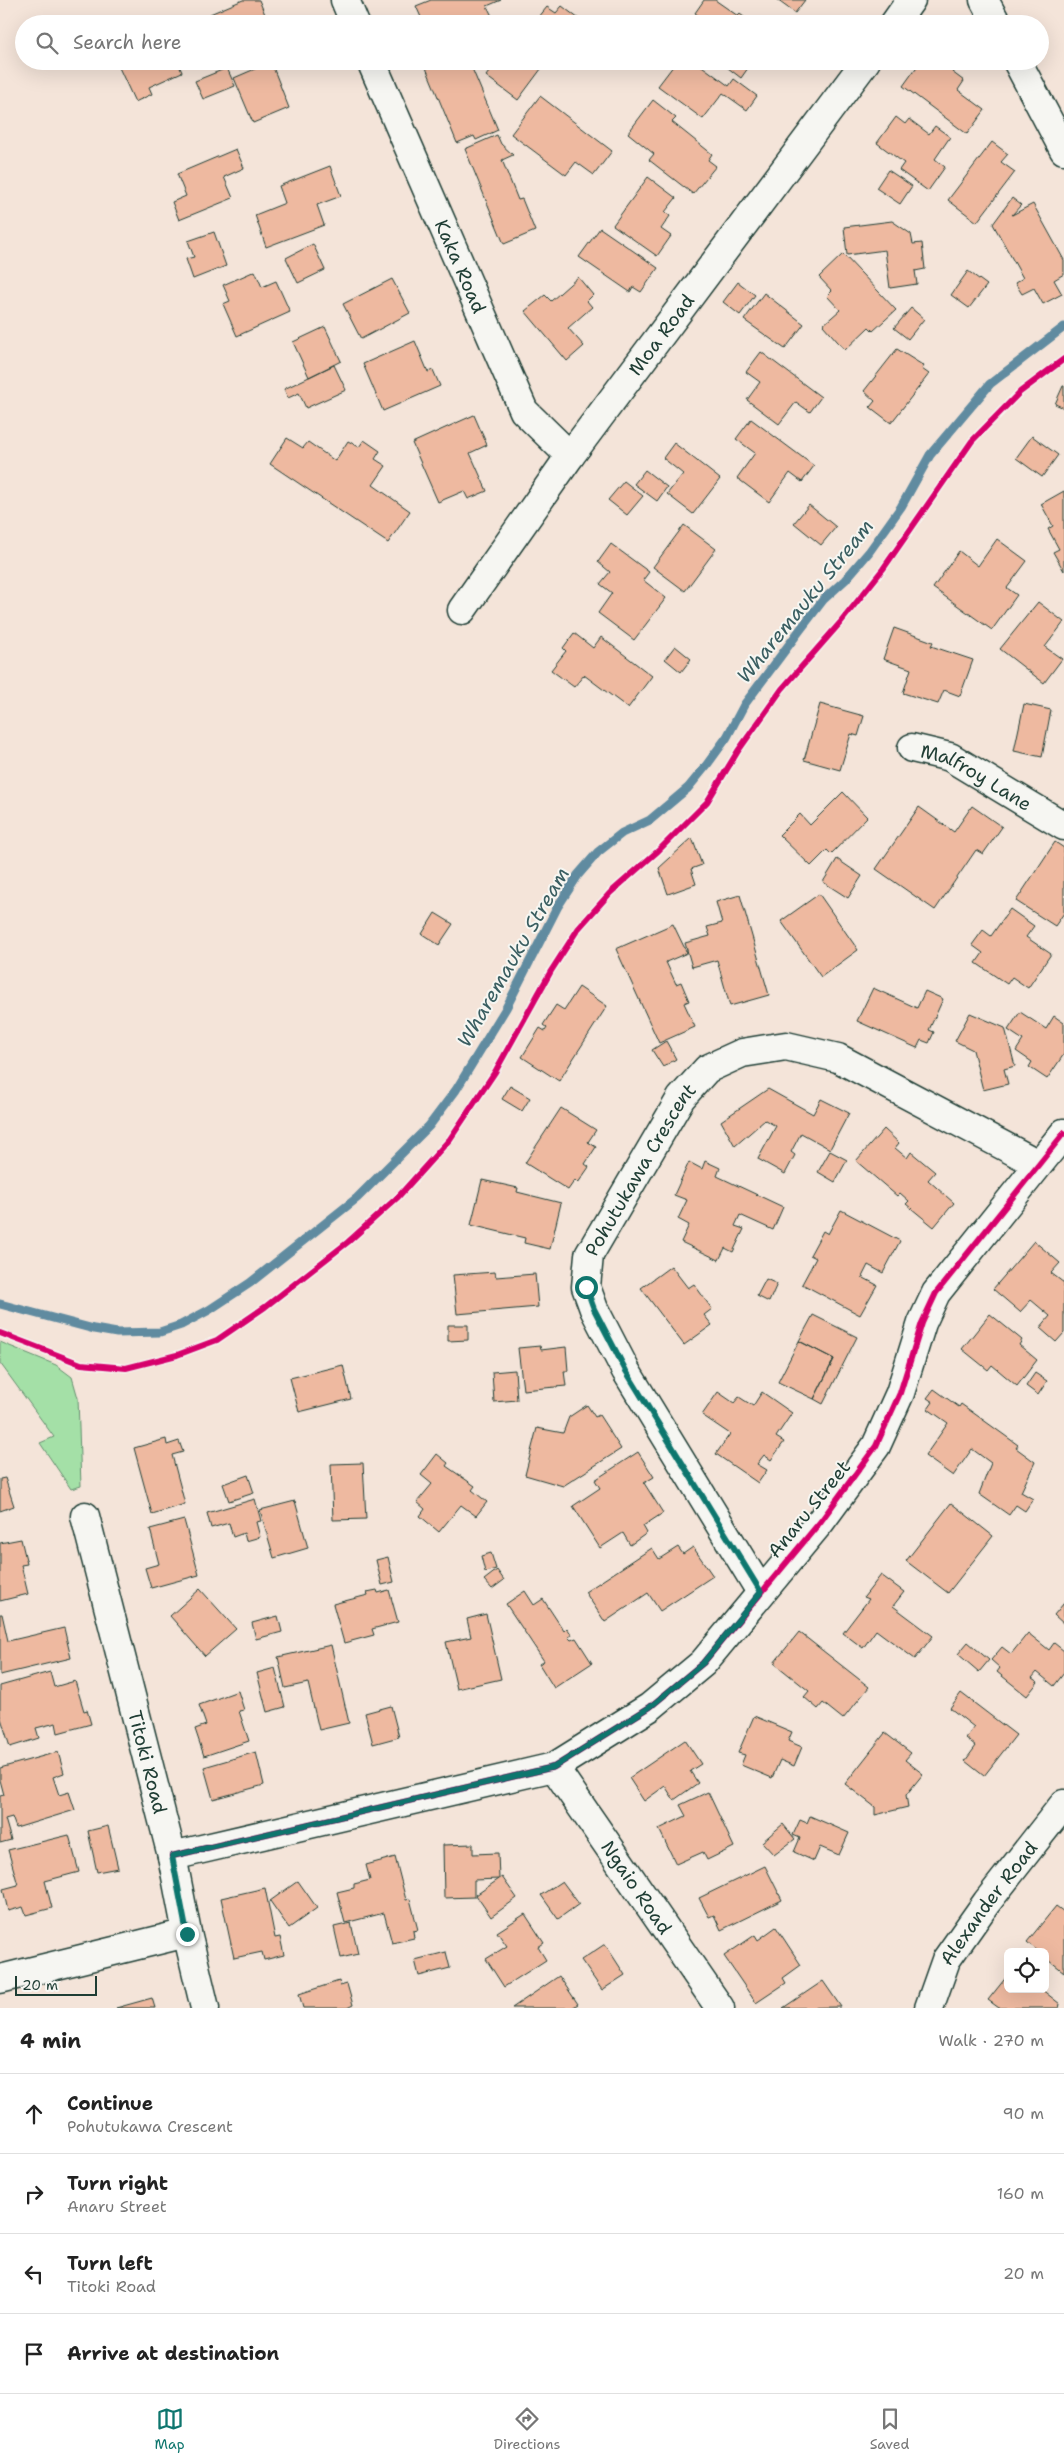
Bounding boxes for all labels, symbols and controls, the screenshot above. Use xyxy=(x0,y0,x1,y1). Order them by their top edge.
search box xyxy=(15,15,1049,70)
icon: search xyxy=(33,29,61,57)
text: Search here xyxy=(73,30,182,55)
street label: Kaka Road xyxy=(429,215,492,317)
street label: Moa Road xyxy=(622,289,700,380)
water label: Wharemauku Stream xyxy=(731,514,879,688)
street label: Malfroy Lane xyxy=(918,738,1037,816)
water label: Wharemauku Stream xyxy=(451,862,575,1052)
street label: Pohutukawa Crescent xyxy=(579,1077,701,1260)
route start xyxy=(575,1276,598,1299)
street label: Anaru Street xyxy=(762,1455,856,1563)
street label: Titoki Road xyxy=(123,1708,173,1816)
street label: Ngaio Road xyxy=(596,1835,678,1939)
street label: Alexander Road xyxy=(934,1836,1043,1970)
route end xyxy=(176,1923,199,1946)
map controls xyxy=(1004,1948,1049,1993)
button: locate xyxy=(1004,1948,1049,1993)
scale bar xyxy=(15,1973,98,1996)
text: 20 m xyxy=(22,1976,58,1994)
text: 4 min xyxy=(20,2027,81,2055)
text: Walk · 270 m xyxy=(939,2030,1044,2051)
text: Continue xyxy=(67,2091,153,2116)
icon: ahead xyxy=(20,2100,48,2128)
text: 90 m xyxy=(1003,2103,1044,2124)
text: Pohutukawa Crescent xyxy=(67,2116,233,2137)
text: Turn right xyxy=(67,2171,168,2196)
icon: right xyxy=(20,2180,48,2208)
text: 160 m xyxy=(997,2183,1044,2204)
text: Anaru Street xyxy=(67,2196,167,2217)
text: Turn left xyxy=(67,2251,153,2276)
icon: left xyxy=(20,2260,48,2288)
text: 20 m xyxy=(1003,2263,1044,2284)
text: Titoki Road xyxy=(67,2276,156,2297)
icon: arrive xyxy=(20,2340,48,2368)
text: Arrive at destination xyxy=(67,2341,279,2366)
tab: Map xyxy=(155,2405,185,2453)
tab: Directions xyxy=(494,2405,560,2453)
tab: Saved xyxy=(870,2405,909,2453)

